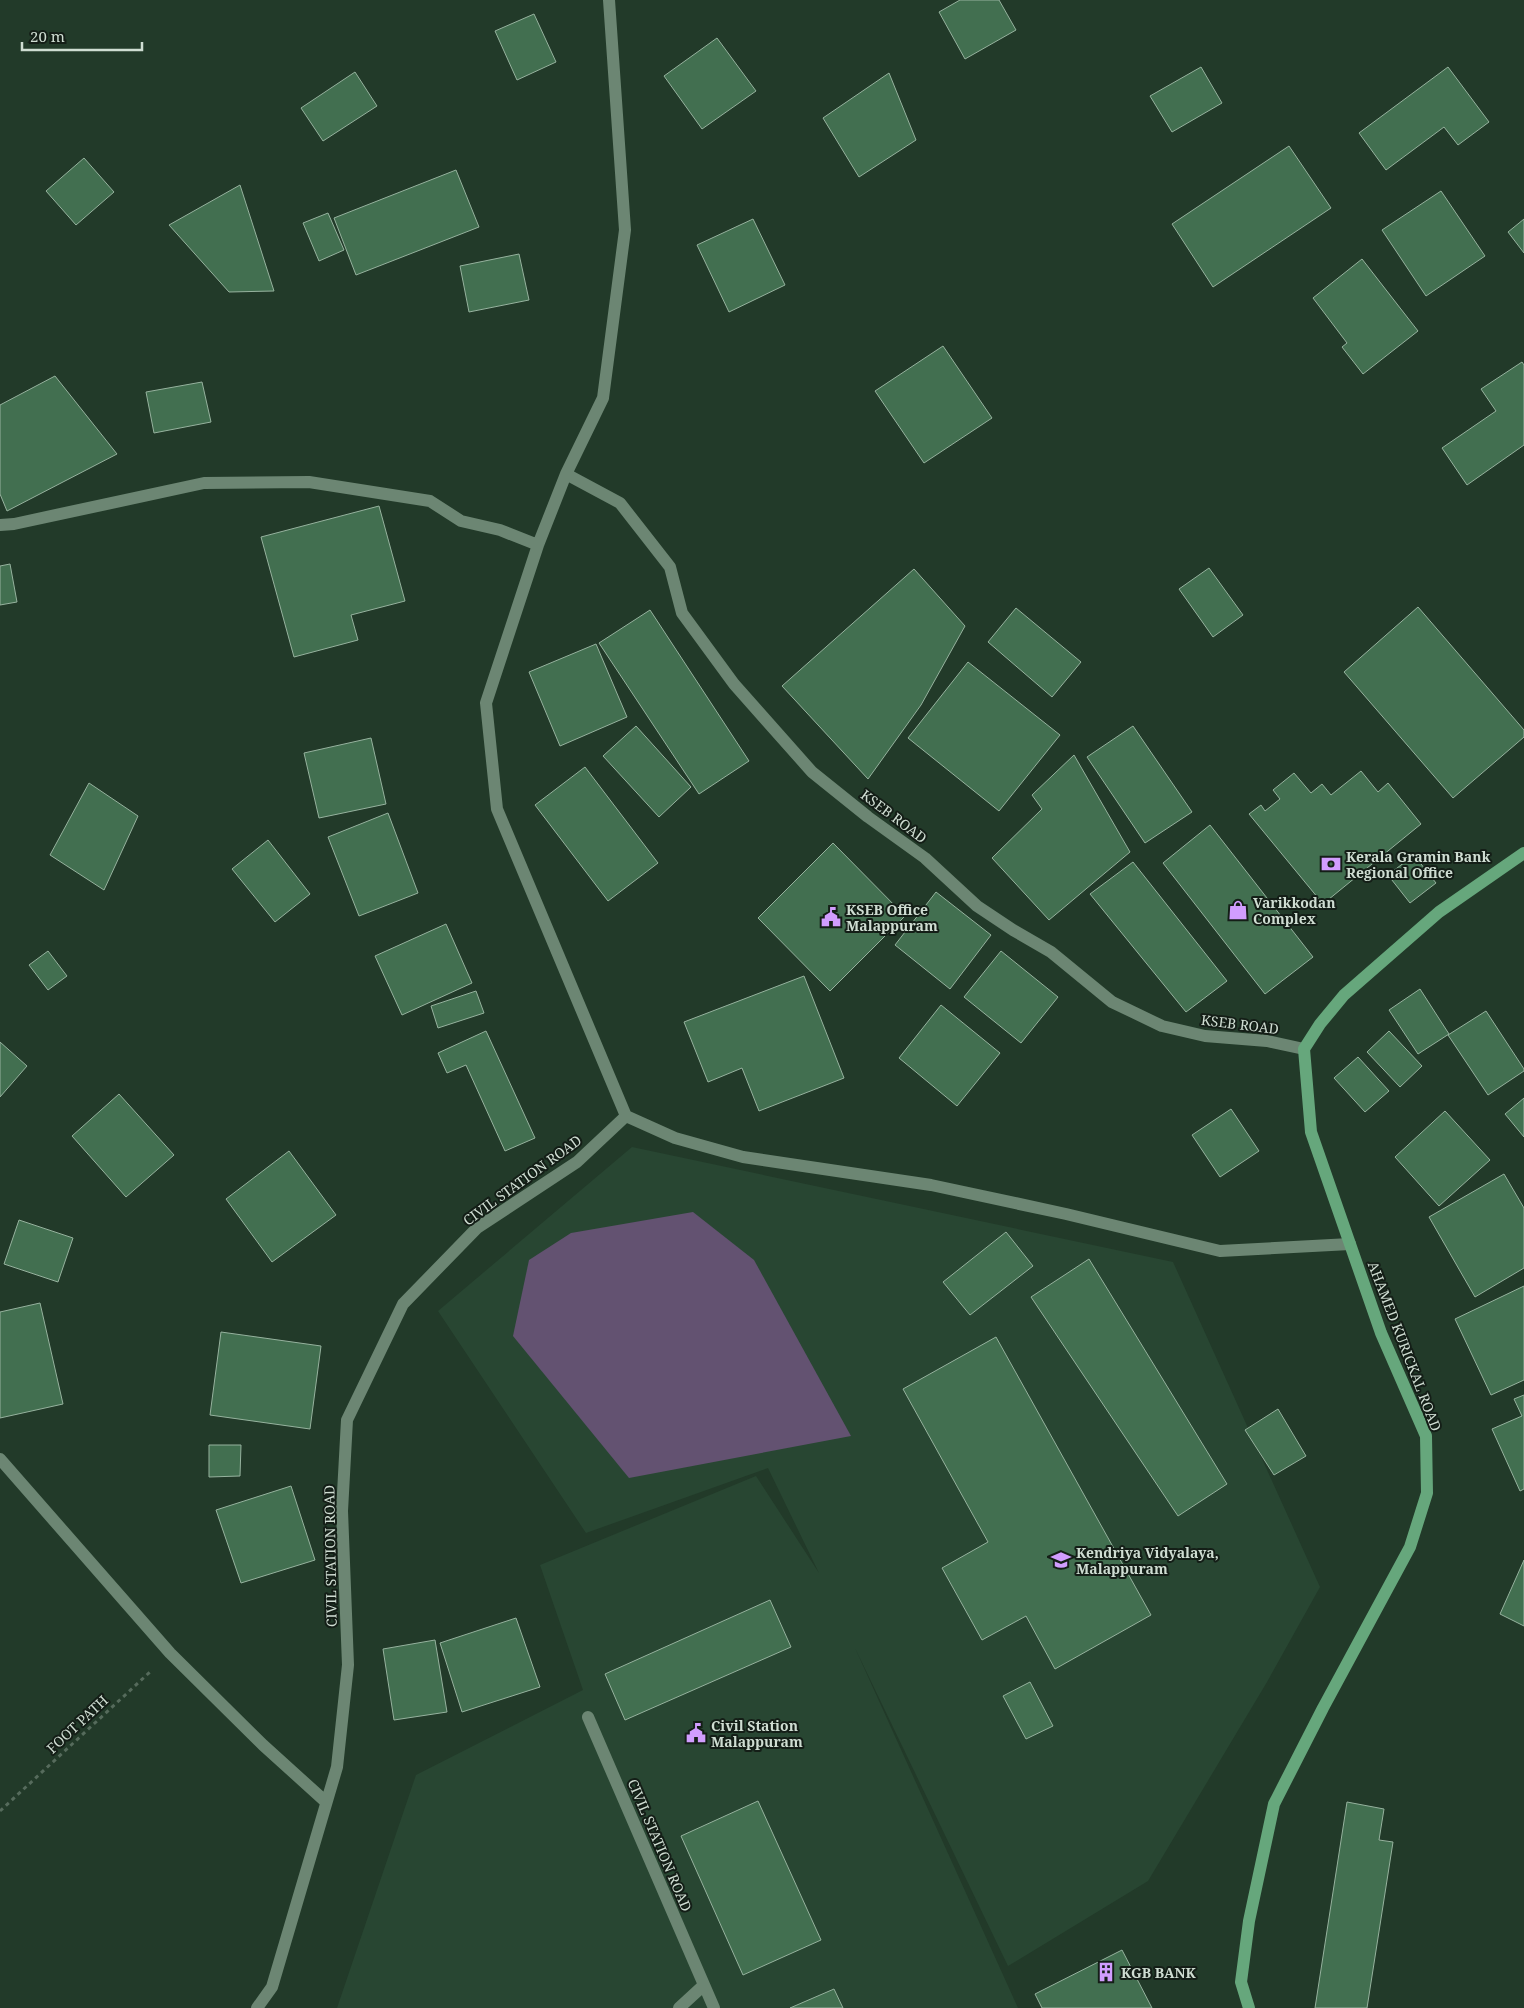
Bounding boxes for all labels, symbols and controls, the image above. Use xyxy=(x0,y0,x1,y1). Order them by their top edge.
scale bar xyxy=(22,20,142,52)
text: 20 m xyxy=(30,26,65,46)
street label: KSEB ROAD xyxy=(857,785,931,847)
place label: Kerala Gramin Bank Regional Office xyxy=(1346,847,1490,882)
bank icon: Kerala Gramin Bank Regional Office xyxy=(1320,853,1342,875)
place label: Varikkodan Complex xyxy=(1253,893,1336,928)
shop icon: Varikkodan Complex xyxy=(1227,899,1249,921)
place label: KSEB Office Malappuram xyxy=(846,900,938,935)
public building icon: KSEB Office Malappuram xyxy=(820,906,842,928)
street label: KSEB ROAD xyxy=(1200,1010,1280,1038)
street label: CIVIL STATION ROAD xyxy=(459,1130,585,1230)
street label: AHAMED KURICKAL ROAD xyxy=(1364,1258,1446,1434)
street label: CIVIL STATION ROAD xyxy=(319,1485,341,1627)
place label: Kendriya Vidyalaya, Malappuram xyxy=(1076,1543,1219,1578)
school or university icon: Kendriya Vidyalaya, Malappuram xyxy=(1050,1549,1072,1571)
street label: FOOT PATH xyxy=(42,1691,112,1757)
place label: Civil Station Malappuram xyxy=(711,1716,803,1751)
public building icon: Civil Station Malappuram xyxy=(685,1722,707,1744)
street label: CIVIL STATION ROAD xyxy=(623,1776,697,1914)
building icon: KGB BANK xyxy=(1095,1961,1117,1983)
place label: KGB BANK xyxy=(1121,1963,1197,1982)

